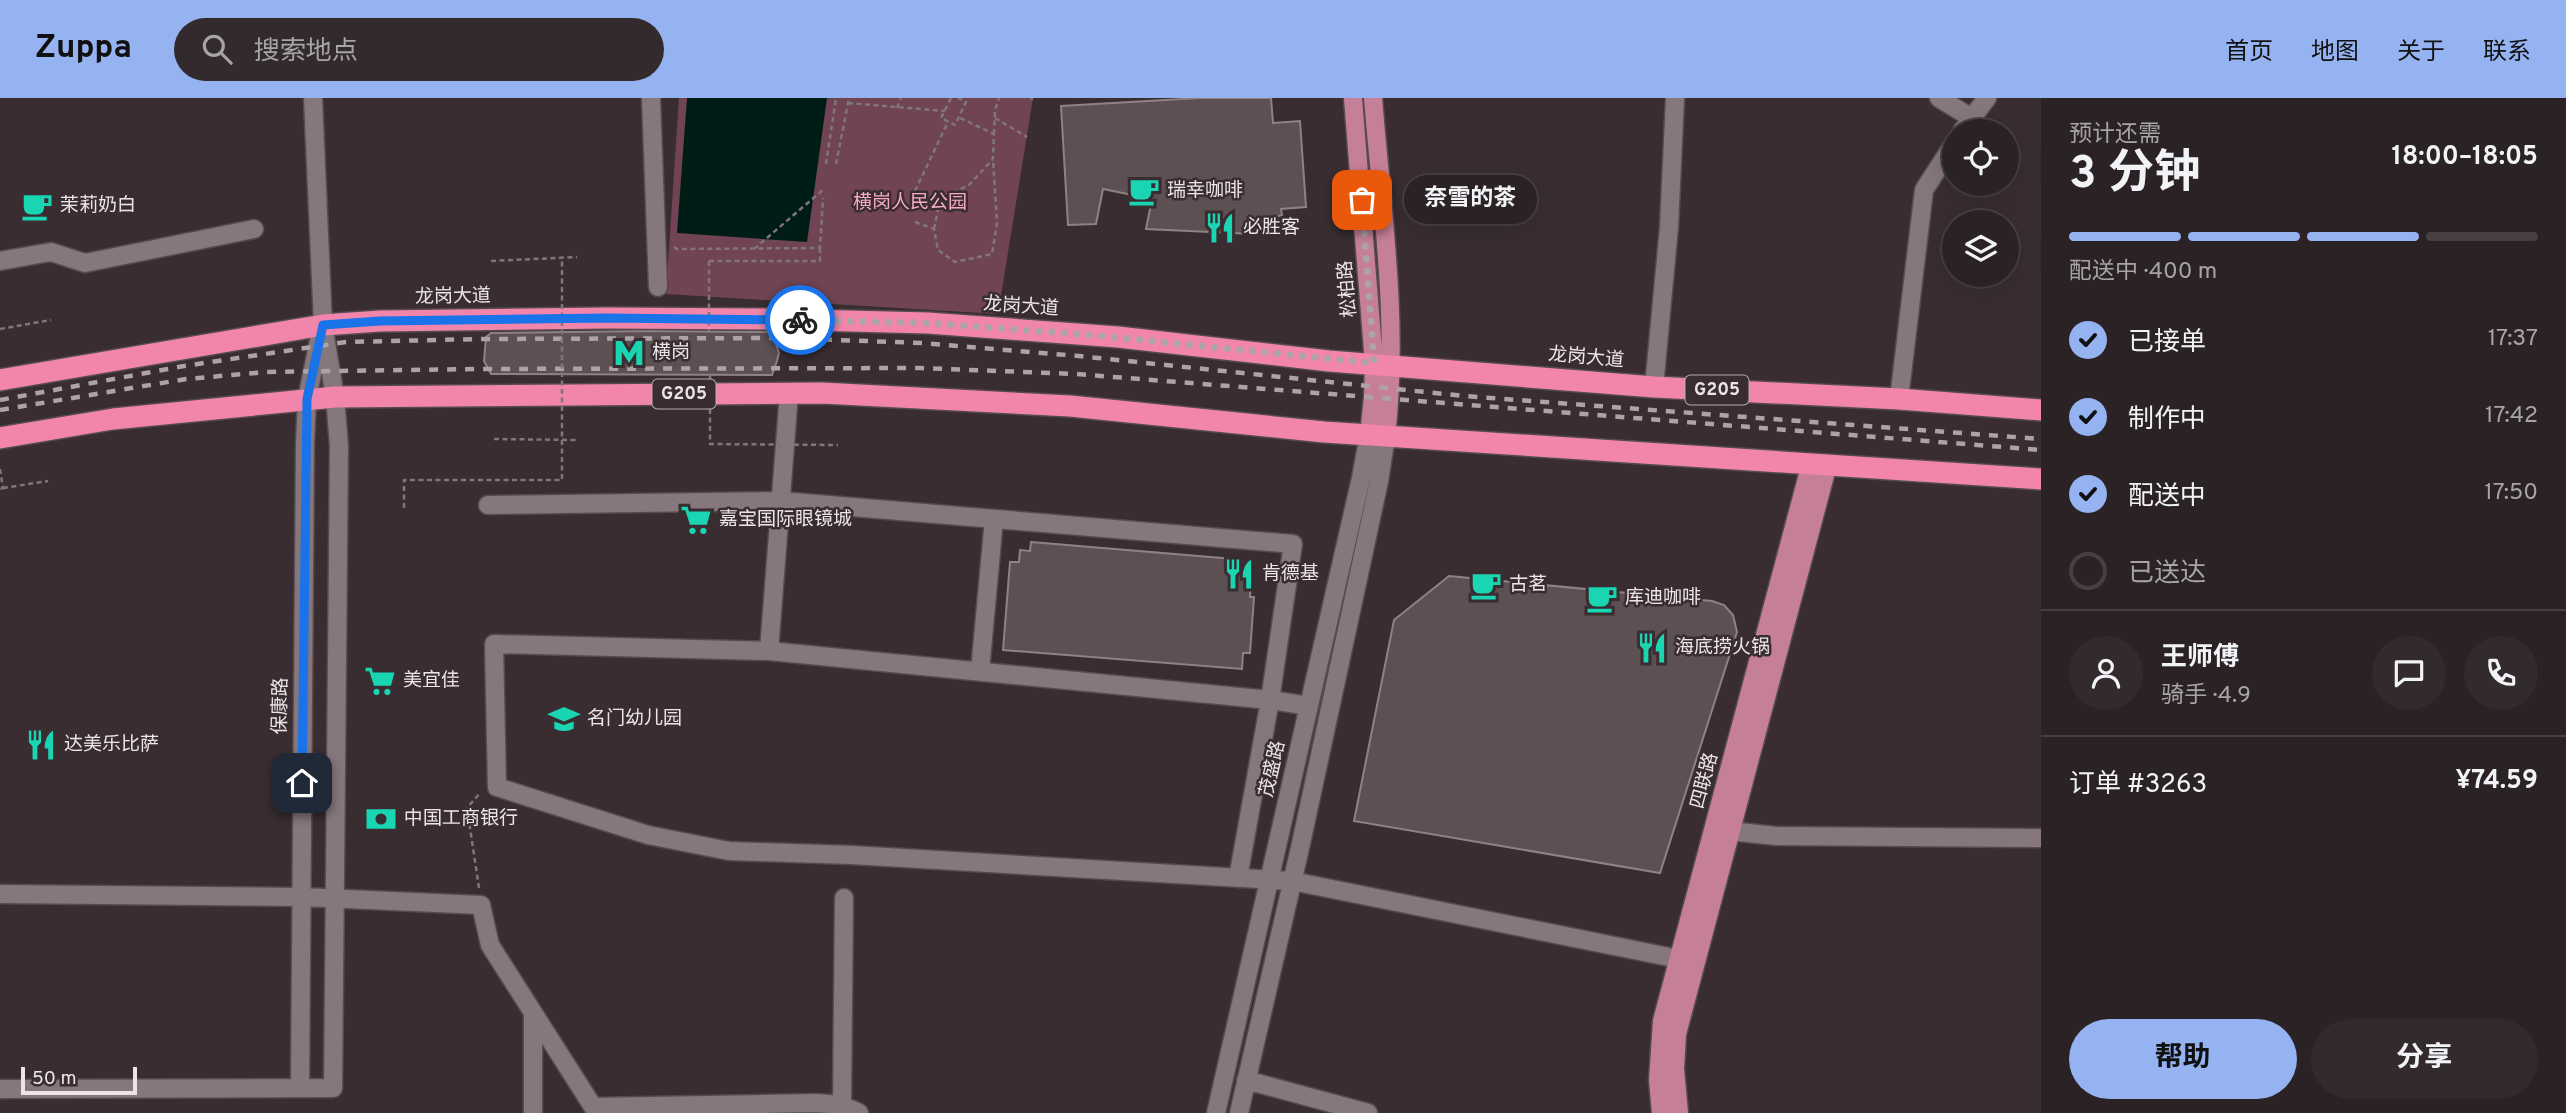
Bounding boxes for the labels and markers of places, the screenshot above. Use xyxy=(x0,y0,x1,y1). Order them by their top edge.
pin xyxy=(1332,170,1392,230)
cafe icon: 瑞幸咖啡 xyxy=(1127,174,1161,208)
callout: 奈雪的茶 xyxy=(1404,176,1537,224)
place label: 瑞幸咖啡 xyxy=(1167,179,1243,203)
cafe icon: 茉莉奶白 xyxy=(20,189,54,223)
place label: 茉莉奶白 xyxy=(60,194,136,218)
restaurant icon: 必胜客 xyxy=(1203,211,1237,245)
place label: 必胜客 xyxy=(1243,216,1300,240)
metro station icon: 横岗 xyxy=(612,336,646,370)
place label: 横岗 xyxy=(652,341,690,365)
supermarket icon: 嘉宝国际眼镜城 xyxy=(679,503,713,537)
place label: 嘉宝国际眼镜城 xyxy=(719,508,852,532)
restaurant icon: 肯德基 xyxy=(1222,557,1256,591)
place label: 肯德基 xyxy=(1262,562,1319,586)
cafe icon: 古茗 xyxy=(1469,568,1503,602)
place label: 古茗 xyxy=(1509,573,1547,597)
cafe icon: 库迪咖啡 xyxy=(1585,581,1619,615)
place label: 库迪咖啡 xyxy=(1625,586,1701,610)
restaurant icon: 海底捞火锅 xyxy=(1635,631,1669,665)
place label: 海底捞火锅 xyxy=(1675,636,1770,660)
supermarket icon: 美宜佳 xyxy=(363,664,397,698)
place label: 美宜佳 xyxy=(403,669,460,693)
school or university icon: 名门幼儿园 xyxy=(547,702,581,736)
place label: 名门幼儿园 xyxy=(587,707,682,731)
restaurant icon: 达美乐比萨 xyxy=(24,728,58,762)
place label: 达美乐比萨 xyxy=(64,733,159,757)
pin xyxy=(272,753,332,813)
bank icon: 中国工商银行 xyxy=(364,802,398,836)
place label: 中国工商银行 xyxy=(404,807,518,831)

